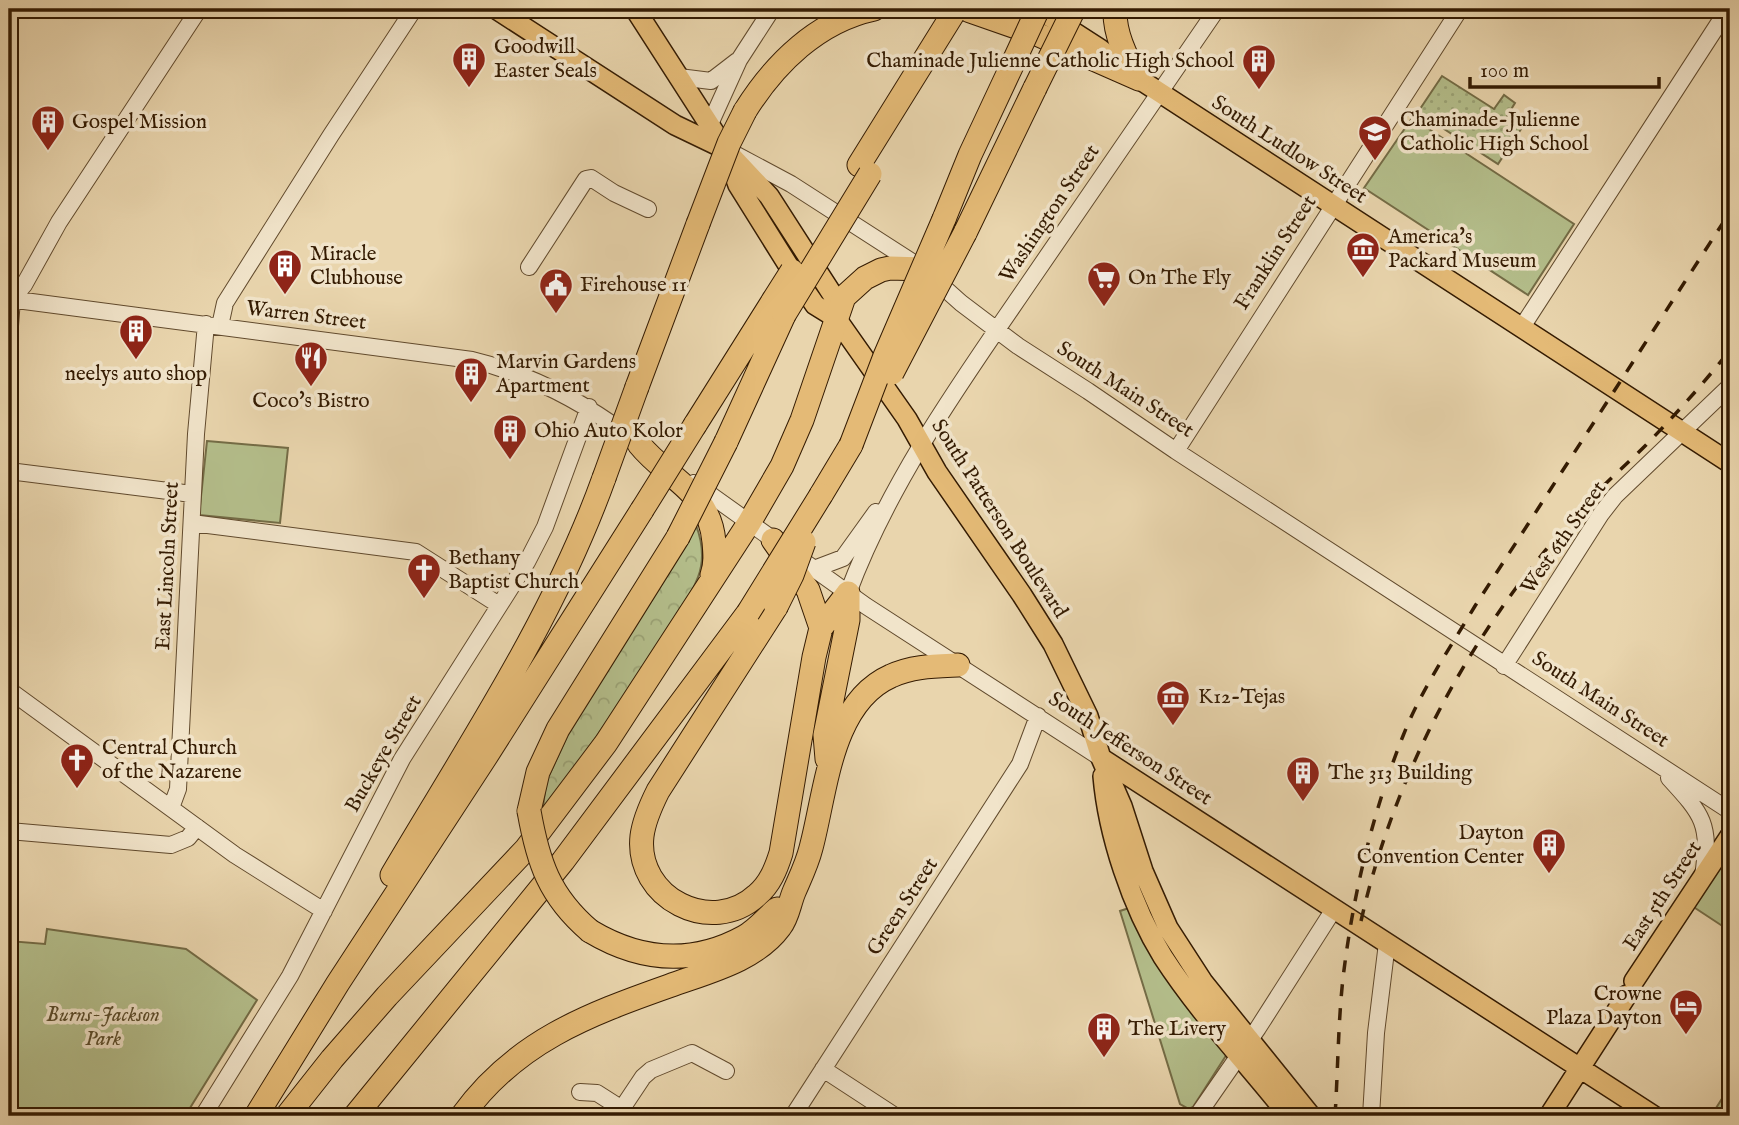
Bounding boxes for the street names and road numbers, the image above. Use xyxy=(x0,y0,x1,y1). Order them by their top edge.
street label: South Ludlow Street xyxy=(1206,90,1372,210)
street label: Washington Street xyxy=(994,140,1106,288)
street label: Franklin Street xyxy=(1229,190,1323,316)
street label: Warren Street xyxy=(244,295,368,337)
street label: South Main Street xyxy=(1051,336,1199,444)
street label: South Patterson Boulevard xyxy=(925,414,1074,624)
street label: West 6th Street xyxy=(1515,476,1613,600)
street label: East Lincoln Street xyxy=(150,481,186,651)
street label: South Main Street xyxy=(1526,646,1674,754)
street label: South Jefferson Street xyxy=(1043,686,1217,812)
street label: Buckeye Street xyxy=(340,691,428,817)
street label: East 5th Street xyxy=(1617,836,1709,956)
street label: Green Street xyxy=(861,853,945,961)

